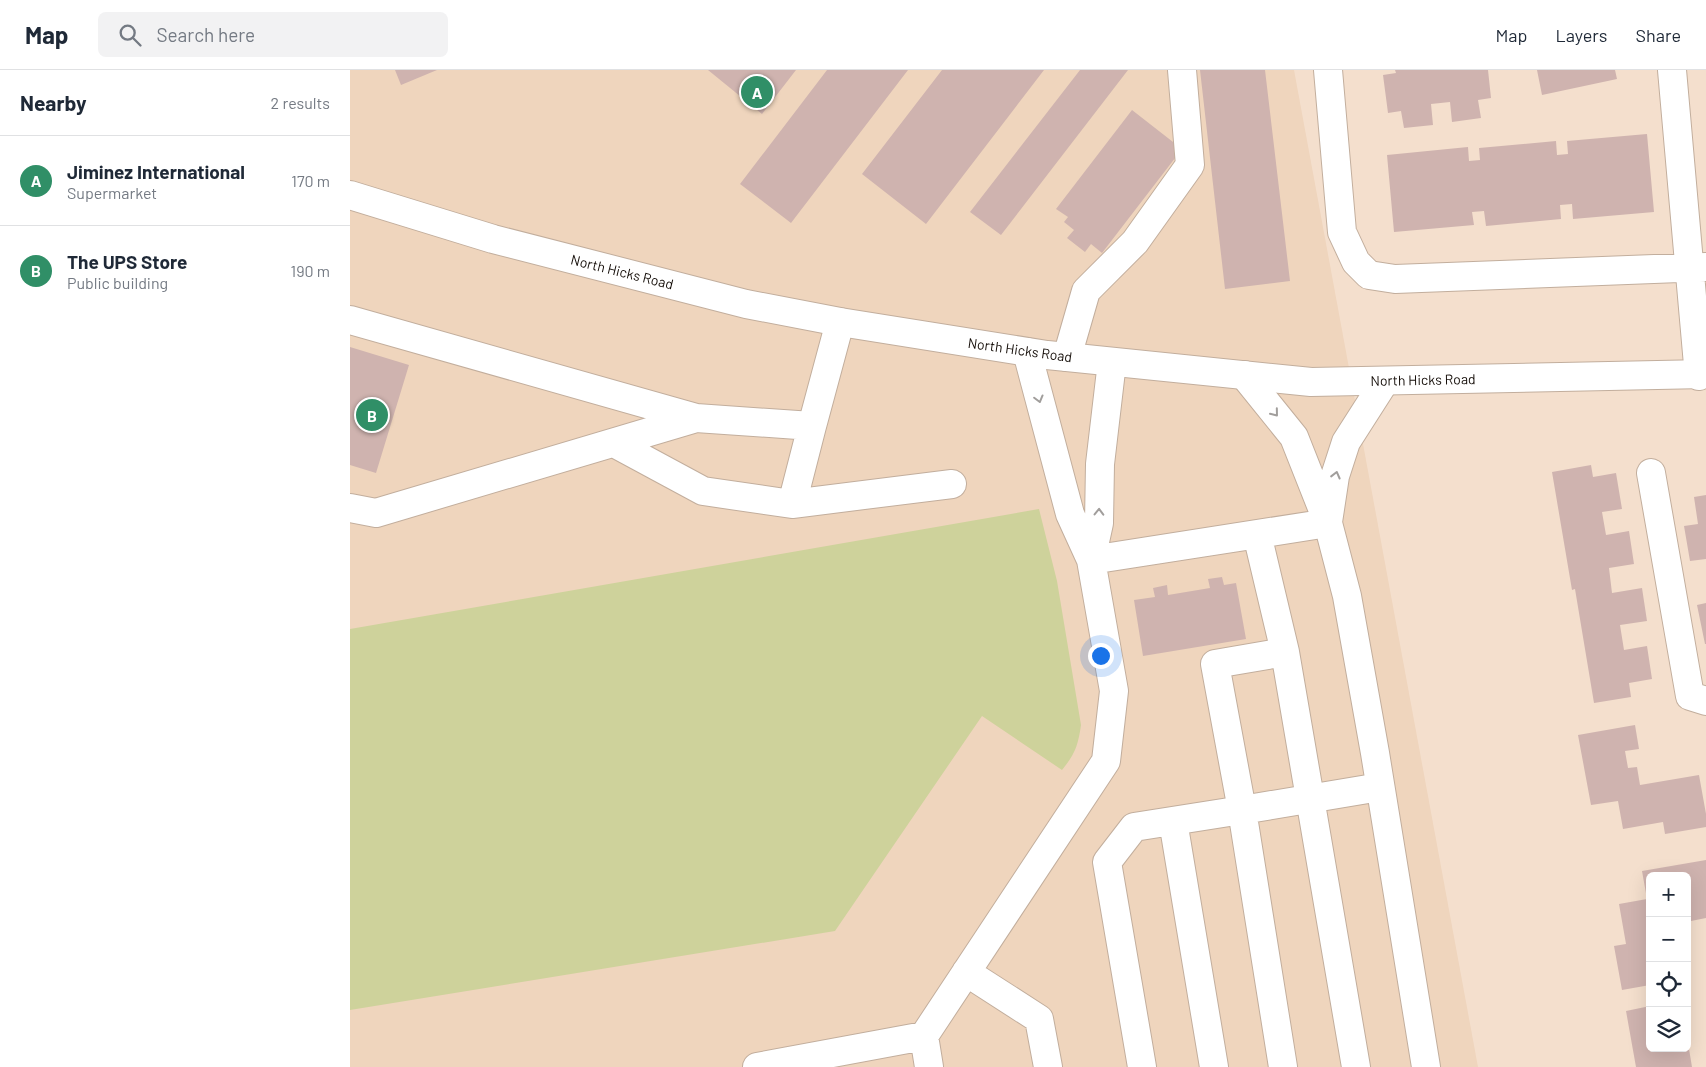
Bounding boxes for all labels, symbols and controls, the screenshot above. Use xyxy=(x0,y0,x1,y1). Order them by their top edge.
search box xyxy=(98,12,448,57)
text: Map xyxy=(25,20,68,49)
icon: search xyxy=(116,21,144,49)
text: Search here xyxy=(156,23,255,46)
text: Map xyxy=(1495,24,1527,46)
text: Layers xyxy=(1555,24,1608,46)
text: Share xyxy=(1636,24,1681,46)
pin: A xyxy=(741,73,773,111)
text: Nearby xyxy=(20,90,86,115)
text: 2 results xyxy=(271,93,330,112)
text: Jiminez International xyxy=(67,160,245,183)
text: A xyxy=(31,171,41,190)
text: 170 m xyxy=(291,171,330,190)
text: Supermarket xyxy=(67,183,157,202)
text: The UPS Store xyxy=(67,250,187,273)
street label: North Hicks Road xyxy=(569,251,675,292)
text: B xyxy=(31,261,41,280)
text: 190 m xyxy=(291,261,330,280)
text: Public building xyxy=(67,273,168,292)
street label: North Hicks Road xyxy=(967,334,1073,365)
street label: North Hicks Road xyxy=(1370,370,1476,389)
one-way arrow xyxy=(1034,394,1044,403)
pin: B xyxy=(356,396,388,434)
one-way arrow xyxy=(1269,407,1278,417)
one-way arrow xyxy=(1330,471,1341,480)
one-way arrow xyxy=(1094,508,1105,516)
your location xyxy=(1088,643,1114,669)
map controls xyxy=(1646,872,1691,1052)
button: + xyxy=(1646,872,1691,917)
button: − xyxy=(1646,917,1691,962)
button: locate xyxy=(1646,962,1691,1007)
button: layers xyxy=(1646,1007,1691,1052)

